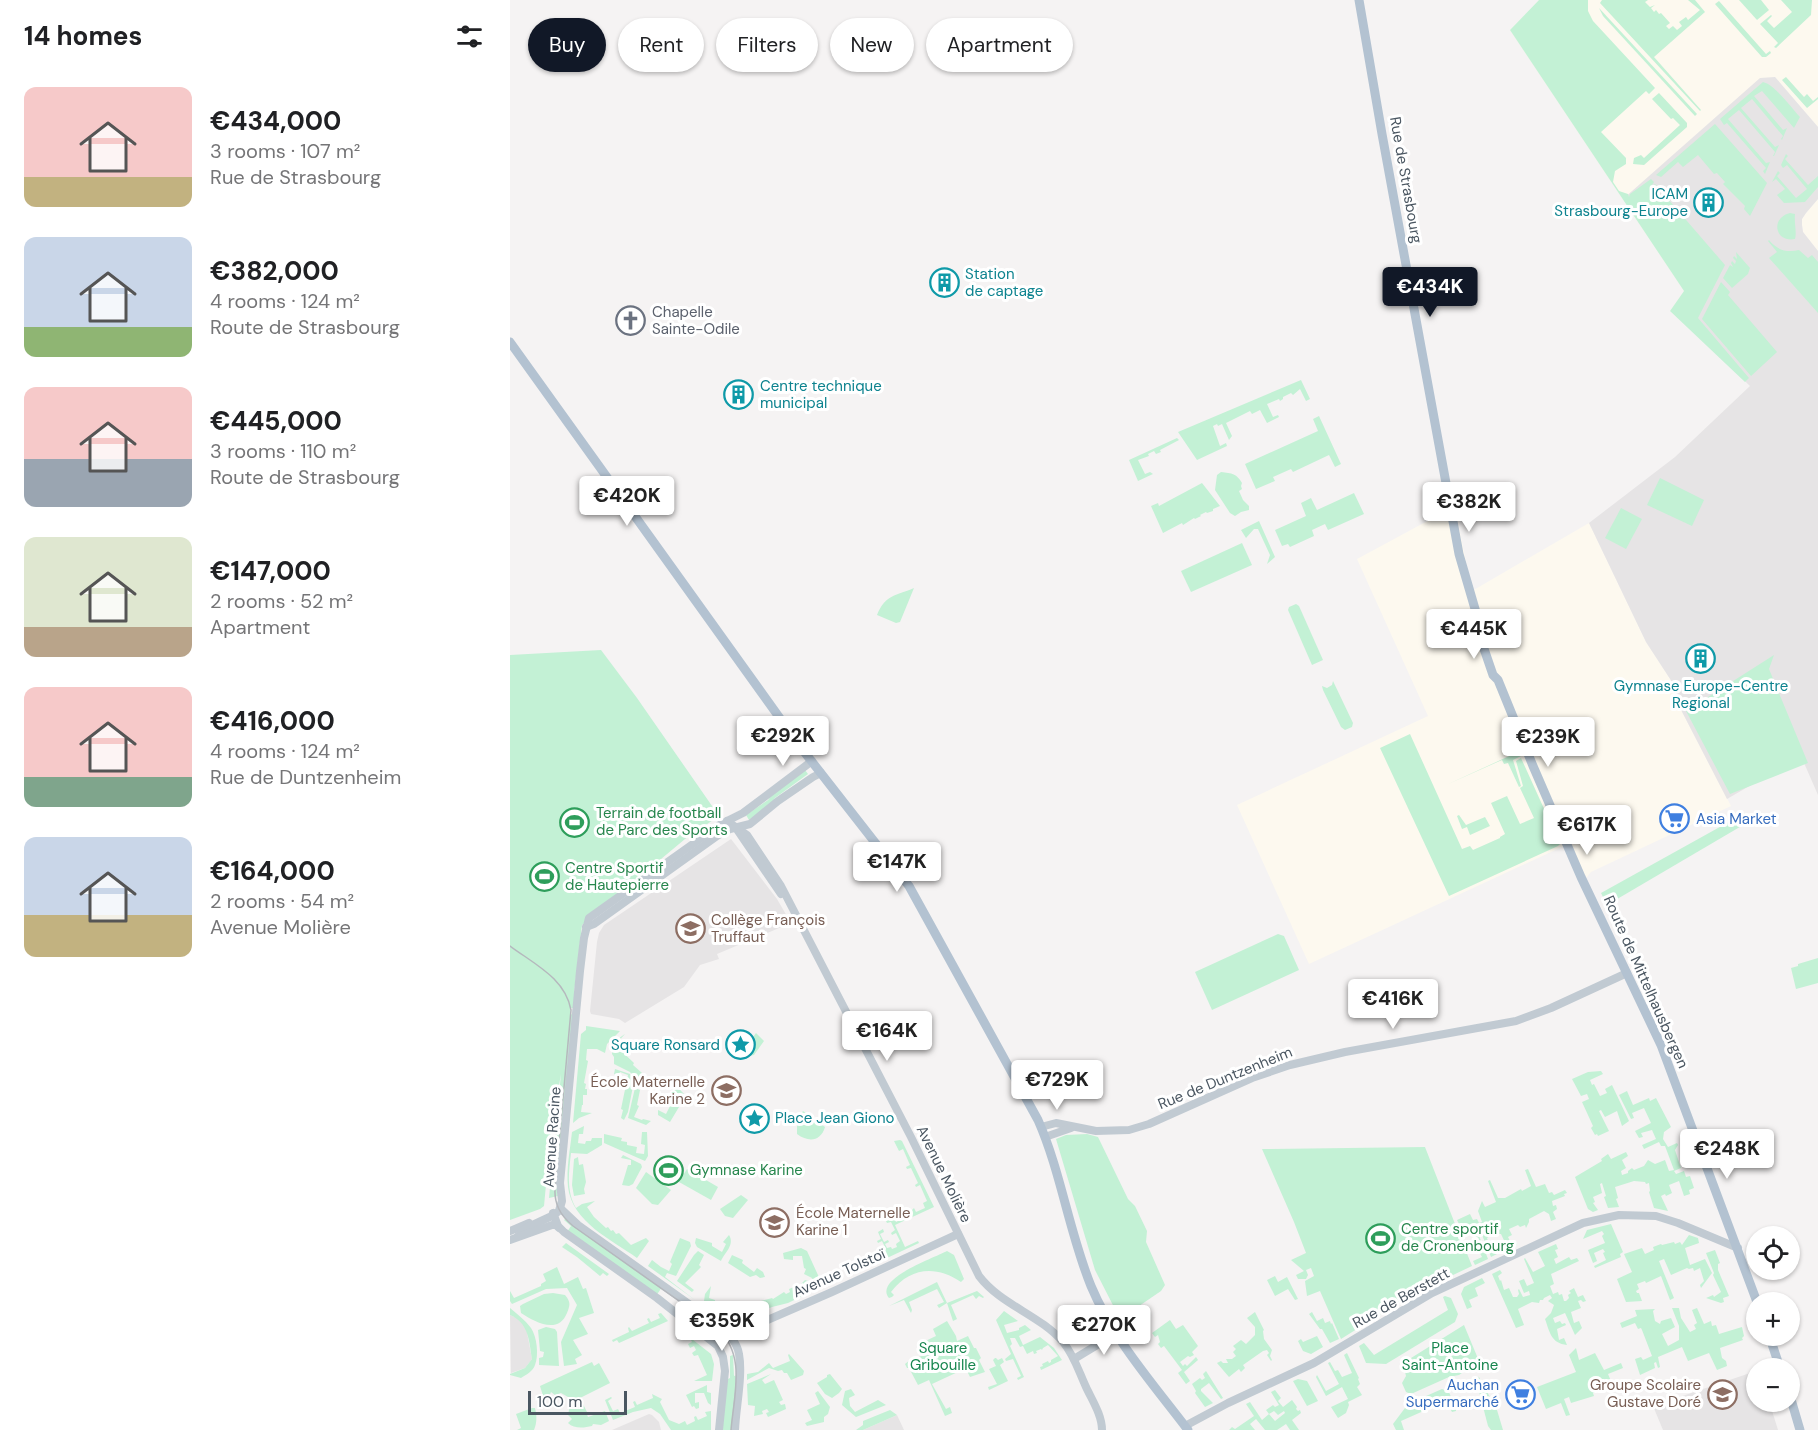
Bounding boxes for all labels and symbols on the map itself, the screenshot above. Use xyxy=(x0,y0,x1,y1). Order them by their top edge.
street label: Rue de Strasbourg xyxy=(1385,115,1427,245)
place label: ICAM Strasbourg-Europe xyxy=(1554,184,1688,221)
building icon: ICAM Strasbourg-Europe xyxy=(1693,187,1725,219)
place label: Station de captage xyxy=(965,264,1043,301)
building icon: Station de captage xyxy=(928,267,960,299)
pin: €434K xyxy=(1388,267,1472,318)
place label: Chapelle Sainte-Odile xyxy=(652,302,740,339)
church icon: Chapelle Sainte-Odile xyxy=(615,305,647,337)
place label: Centre technique municipal xyxy=(760,376,882,413)
building icon: Centre technique municipal xyxy=(723,379,755,411)
pin: €420K xyxy=(585,476,669,527)
pin: €382K xyxy=(1427,482,1511,533)
pin: €445K xyxy=(1432,609,1516,660)
building icon: Gymnase Europe-Centre Regional xyxy=(1685,643,1717,675)
place label: Gymnase Europe-Centre Regional xyxy=(1614,676,1788,713)
pin: €292K xyxy=(741,716,825,767)
pin: €239K xyxy=(1506,717,1590,768)
place label: Terrain de football de Parc des Sports xyxy=(596,803,728,840)
supermarket icon: Asia Market xyxy=(1659,803,1691,835)
pin: €617K xyxy=(1545,805,1629,856)
sports icon: Terrain de football de Parc des Sports xyxy=(559,806,591,838)
place label: Asia Market xyxy=(1696,809,1777,829)
pin: €147K xyxy=(855,842,939,893)
place label: Centre Sportif de Hautepierre xyxy=(565,858,669,895)
sports icon: Centre Sportif de Hautepierre xyxy=(528,861,560,893)
street label: Route de Mittelhausbergen xyxy=(1599,892,1693,1072)
place label: Collège François Truffaut xyxy=(711,910,825,947)
school or university icon: Collège François Truffaut xyxy=(674,913,706,945)
pin: €416K xyxy=(1351,979,1435,1030)
pin: €164K xyxy=(845,1011,929,1062)
place icon: Square Ronsard xyxy=(725,1029,757,1061)
place label: Square Ronsard xyxy=(611,1035,720,1055)
street label: Rue de Duntzenheim xyxy=(1155,1042,1295,1114)
pin: €729K xyxy=(1015,1060,1099,1111)
place label: École Maternelle Karine 2 xyxy=(591,1072,705,1109)
school or university icon: École Maternelle Karine 2 xyxy=(710,1075,742,1107)
street label: Avenue Racine xyxy=(538,1086,566,1188)
place icon: Place Jean Giono xyxy=(738,1102,770,1134)
place label: Place Jean Giono xyxy=(775,1108,895,1128)
street label: Avenue Molière xyxy=(912,1122,976,1226)
pin: €248K xyxy=(1685,1129,1769,1180)
sports icon: Gymnase Karine xyxy=(653,1154,685,1186)
place label: Gymnase Karine xyxy=(690,1160,803,1180)
place label: École Maternelle Karine 1 xyxy=(796,1203,910,1240)
school or university icon: École Maternelle Karine 1 xyxy=(759,1206,791,1238)
place label: Centre sportif de Cronenbourg xyxy=(1401,1219,1514,1256)
sports icon: Centre sportif de Cronenbourg xyxy=(1364,1222,1396,1254)
street label: Avenue Tolstoï xyxy=(790,1243,889,1302)
street label: Rue de Berstett xyxy=(1349,1263,1453,1333)
pin: €359K xyxy=(680,1301,764,1352)
pin: €270K xyxy=(1062,1305,1146,1356)
park label: Square Gribouille xyxy=(910,1338,976,1375)
park label: Place Saint-Antoine xyxy=(1402,1338,1498,1375)
place label: Auchan Supermarché xyxy=(1406,1375,1499,1412)
place label: Groupe Scolaire Gustave Doré xyxy=(1590,1375,1701,1412)
supermarket icon: Auchan Supermarché xyxy=(1504,1378,1536,1410)
school or university icon: Groupe Scolaire Gustave Doré xyxy=(1706,1378,1738,1410)
scale bar xyxy=(528,1388,627,1416)

